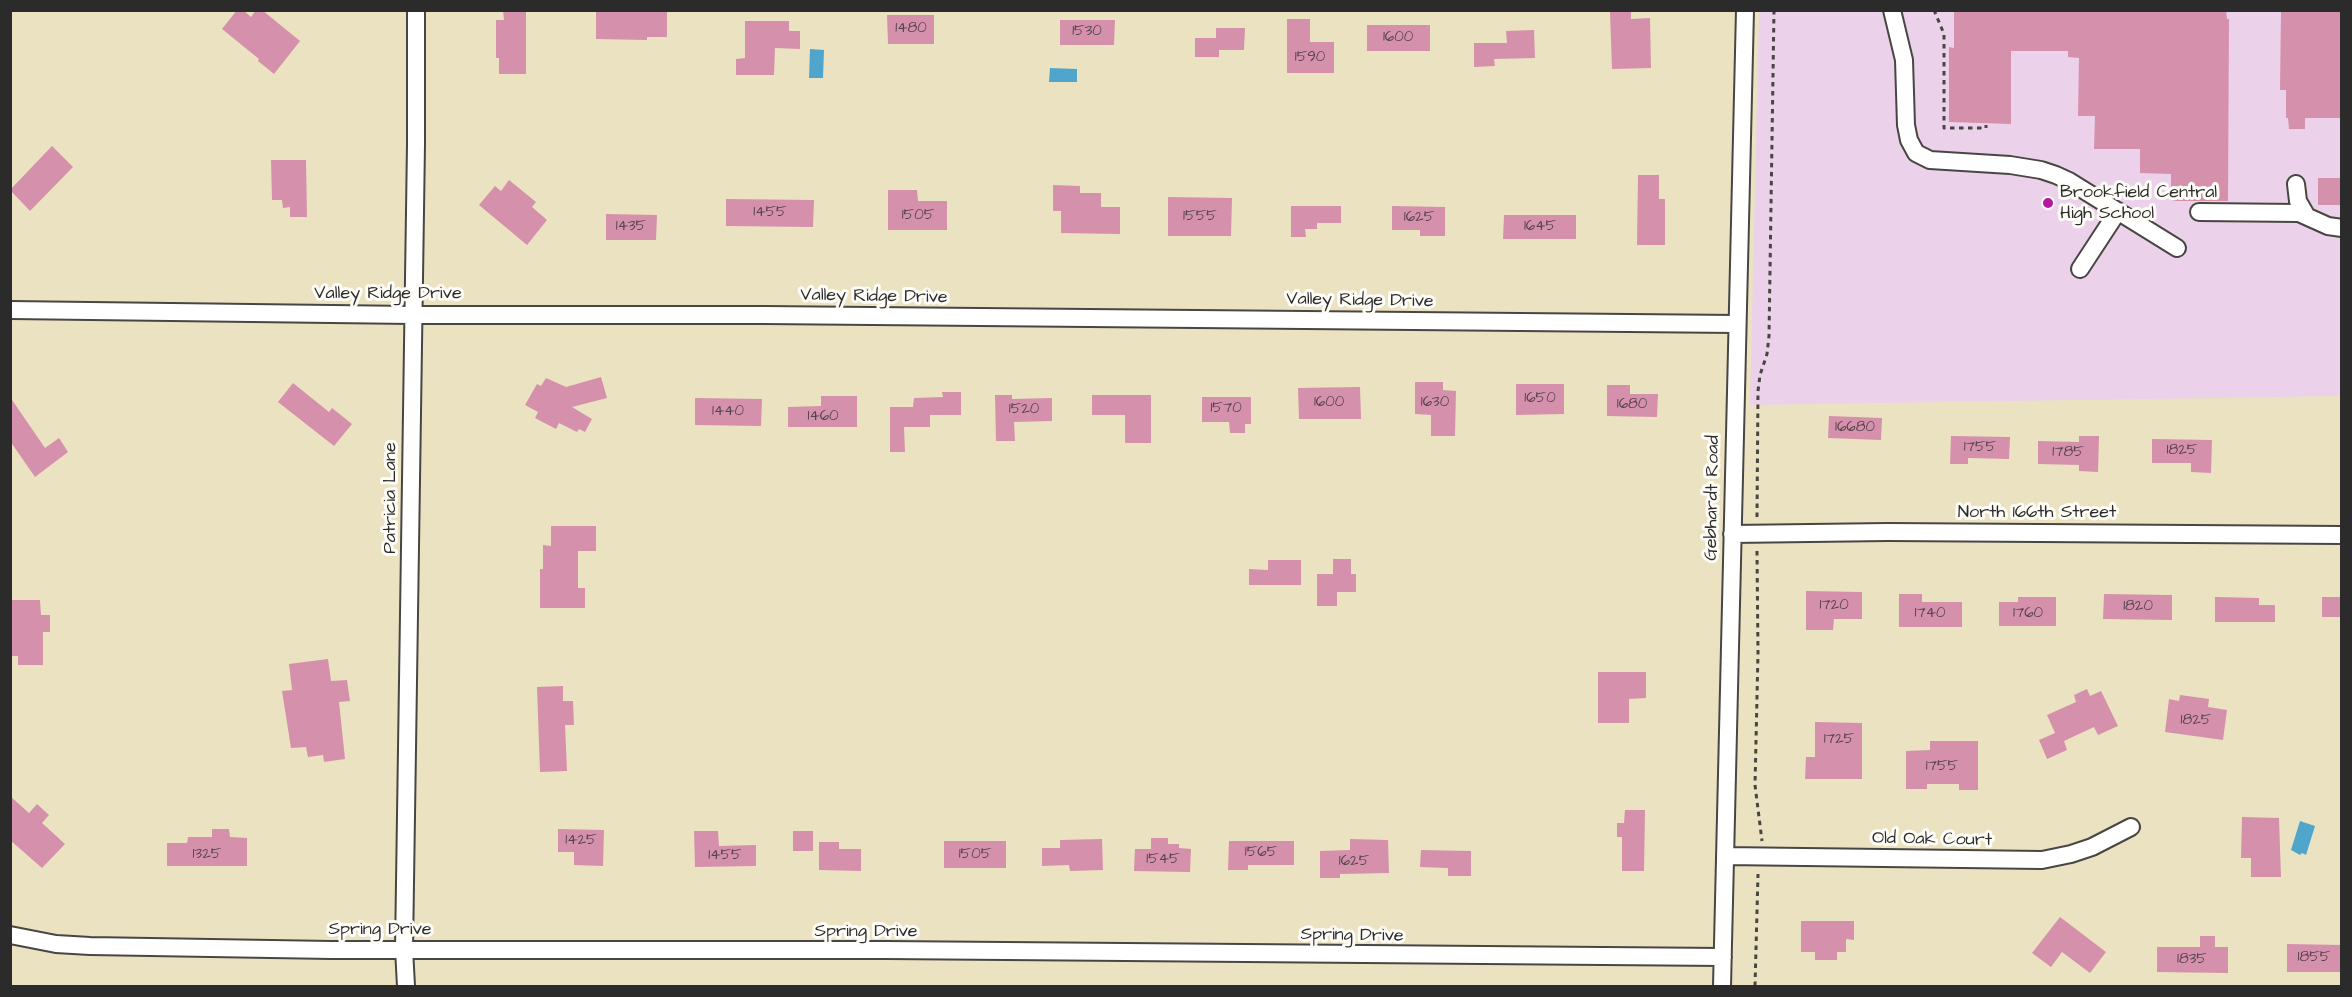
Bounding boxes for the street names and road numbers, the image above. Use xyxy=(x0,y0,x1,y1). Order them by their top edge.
street label: Valley Ridge Drive xyxy=(314,283,462,305)
street label: Valley Ridge Drive xyxy=(800,285,948,309)
street label: Valley Ridge Drive xyxy=(1286,289,1434,313)
street label: Gebhardt Road xyxy=(1701,435,1725,561)
street label: Patricia Lane xyxy=(380,442,402,554)
street label: North 166th Street xyxy=(1958,502,2116,524)
street label: Old Oak Court xyxy=(1872,828,1992,852)
street label: Spring Drive xyxy=(328,919,432,941)
street label: Spring Drive xyxy=(814,921,918,943)
street label: Spring Drive xyxy=(1300,924,1404,948)

